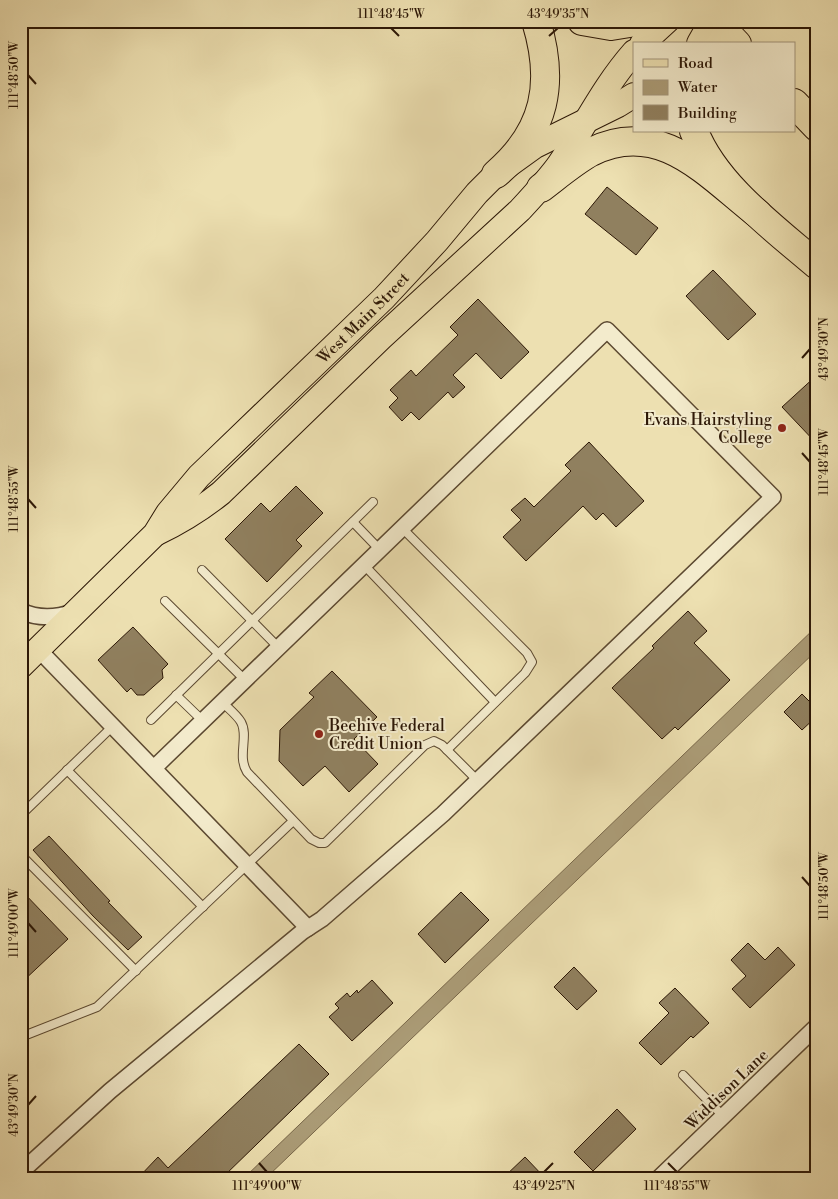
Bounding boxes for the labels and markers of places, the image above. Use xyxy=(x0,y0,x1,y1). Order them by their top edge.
place label: Evans Hairstyling College xyxy=(644,410,773,448)
marker: Evans Hairstyling College xyxy=(776,422,788,434)
place label: Beehive Federal Credit Union xyxy=(328,716,445,754)
marker: Beehive Federal Credit Union xyxy=(313,728,325,740)

